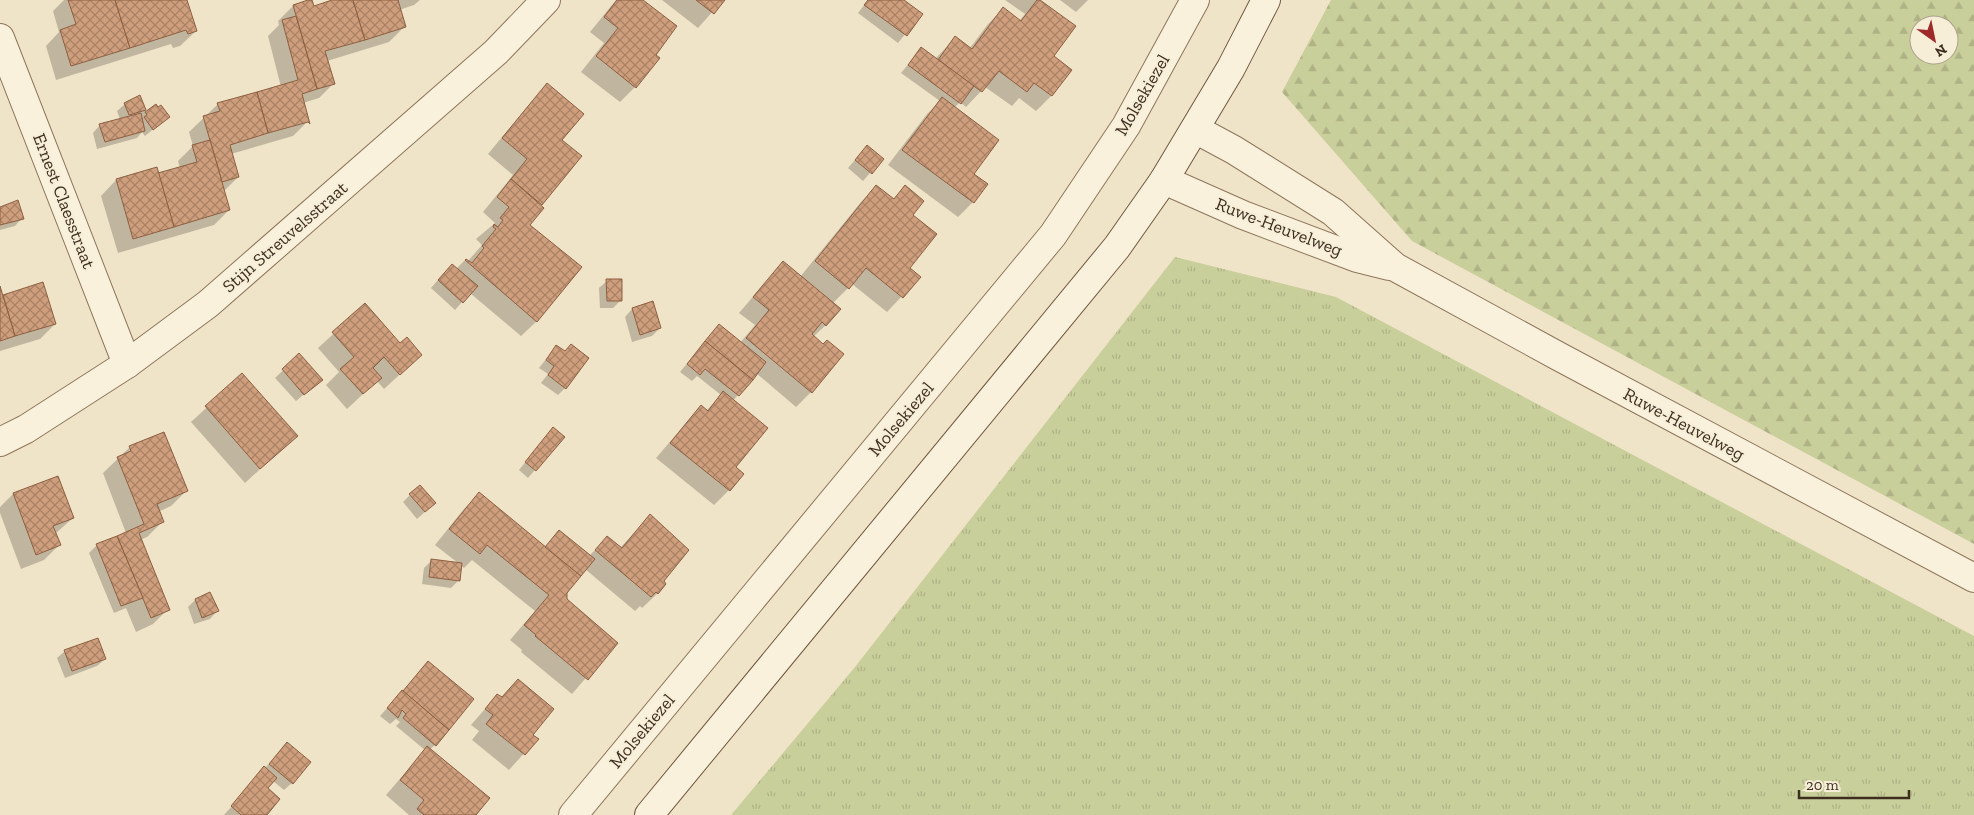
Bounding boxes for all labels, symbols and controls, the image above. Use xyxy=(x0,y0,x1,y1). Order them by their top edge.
north arrow xyxy=(1909,15,1959,65)
text: N xyxy=(1931,40,1950,61)
street label: Molsekiezel xyxy=(1110,50,1174,140)
street label: Ernest Claesstraat xyxy=(28,130,100,272)
street label: Stijn Streuvelsstraat xyxy=(218,176,352,297)
street label: Ruwe-Heuvelweg xyxy=(1212,193,1346,261)
street label: Molsekiezel xyxy=(864,377,939,461)
street label: Ruwe-Heuvelweg xyxy=(1620,383,1749,465)
street label: Molsekiezel xyxy=(605,689,680,773)
scale bar xyxy=(1799,768,1909,800)
text: 20 m xyxy=(1806,776,1839,794)

